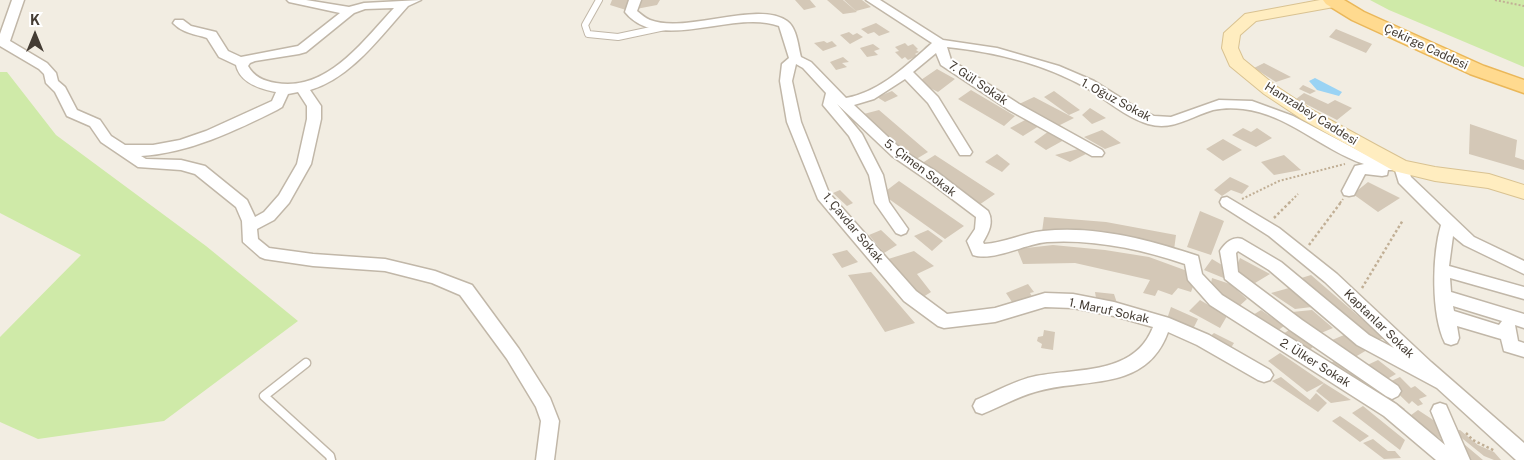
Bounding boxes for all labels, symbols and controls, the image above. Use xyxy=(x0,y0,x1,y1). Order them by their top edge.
north arrow xyxy=(10,10,60,60)
text: K xyxy=(30,12,40,28)
street label: Çekirge Caddesi xyxy=(1382,21,1470,73)
street label: 7. Gül Sokak xyxy=(946,58,1010,108)
street label: 1. Oğuz Sokak xyxy=(1079,76,1153,124)
street label: Hamzabey Caddesi xyxy=(1262,80,1360,148)
street label: 5. Çimen Sokak xyxy=(881,136,959,200)
street label: 1. Çavdar Sokak xyxy=(819,190,887,266)
street label: Kaptanlar Sokak xyxy=(1341,287,1417,361)
street label: 1. Maruf Sokak xyxy=(1067,295,1151,327)
street label: 2. Ülker Sokak xyxy=(1277,336,1353,390)

